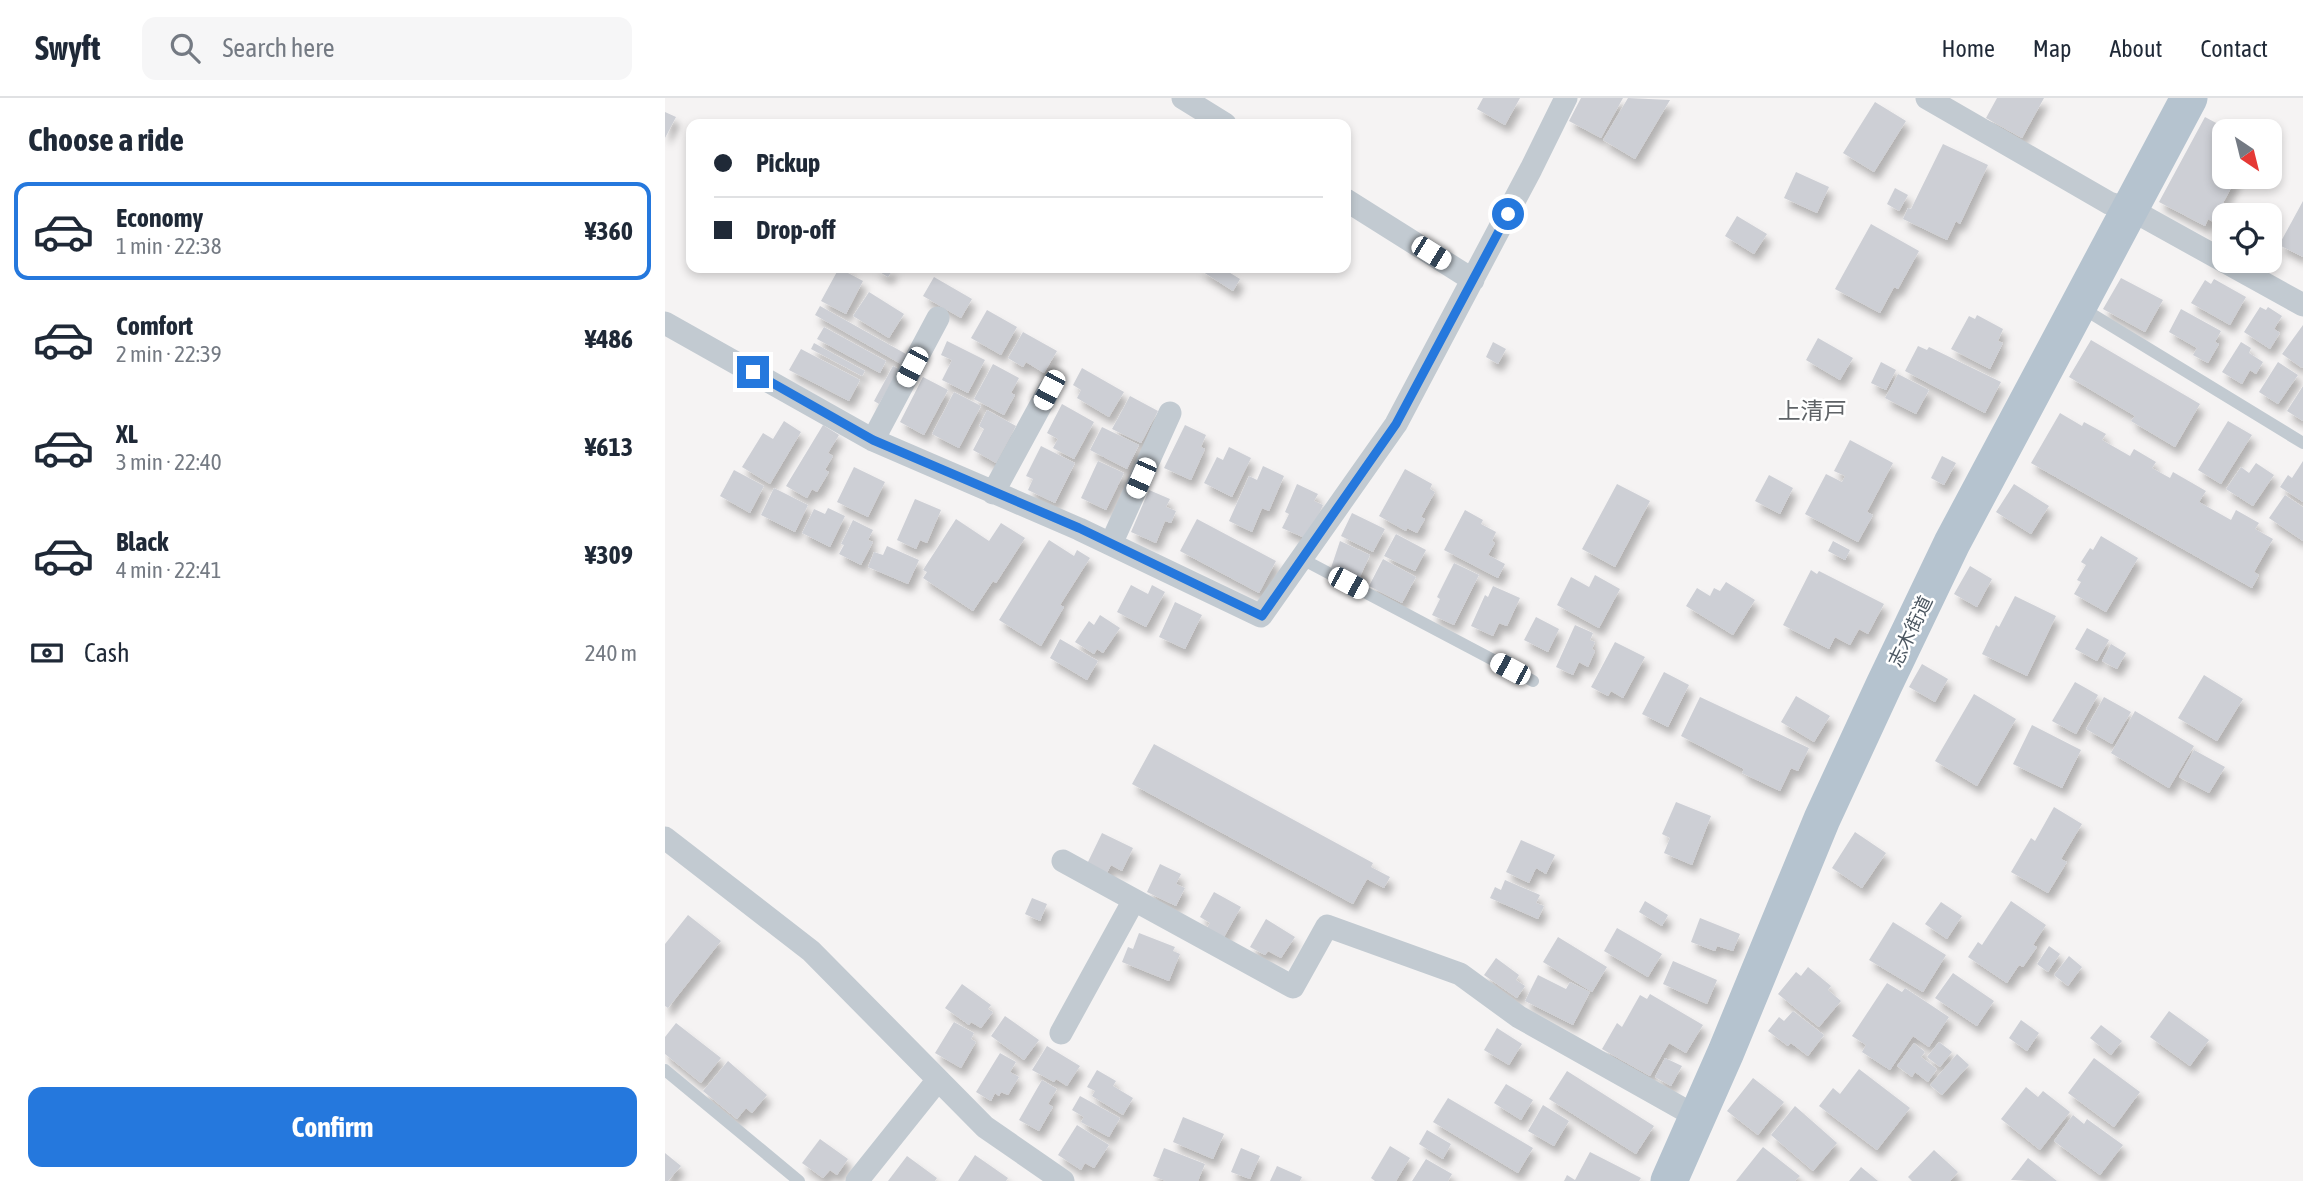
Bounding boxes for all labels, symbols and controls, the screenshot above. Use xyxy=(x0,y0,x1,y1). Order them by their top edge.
search box xyxy=(142,17,632,80)
text: Swyft xyxy=(35,29,100,67)
icon: search xyxy=(166,29,204,67)
text: Search here xyxy=(222,33,335,63)
text: Home xyxy=(1941,35,1995,62)
text: Map xyxy=(2033,35,2071,62)
text: About xyxy=(2109,35,2162,62)
text: Contact xyxy=(2200,35,2268,62)
north arrow xyxy=(2212,119,2282,189)
map controls xyxy=(2212,119,2282,273)
text: Choose a ride xyxy=(28,121,184,158)
text: Pickup xyxy=(756,148,820,178)
route start xyxy=(1492,198,1524,230)
icon: car xyxy=(32,200,95,263)
text: Economy xyxy=(116,203,203,233)
button: locate xyxy=(2212,203,2282,273)
text: Drop-off xyxy=(756,215,836,245)
text: ¥360 xyxy=(585,216,633,246)
text: 1 min · 22:38 xyxy=(116,233,222,259)
car xyxy=(1408,233,1455,273)
icon: car xyxy=(32,308,95,371)
text: Comfort xyxy=(116,311,193,341)
text: ¥486 xyxy=(585,324,633,354)
text: 2 min · 22:39 xyxy=(116,341,222,367)
car xyxy=(893,344,932,390)
route end xyxy=(737,356,769,388)
car xyxy=(1030,367,1069,413)
district label: 上清戸 xyxy=(1778,398,1847,424)
icon: car xyxy=(32,416,95,479)
text: XL xyxy=(116,419,138,449)
text: ¥613 xyxy=(585,432,633,462)
text: 3 min · 22:40 xyxy=(116,449,222,475)
car xyxy=(1123,455,1160,501)
icon: car xyxy=(32,524,95,587)
text: Black xyxy=(116,527,168,557)
text: ¥309 xyxy=(585,540,633,570)
text: 4 min · 22:41 xyxy=(116,557,222,583)
car xyxy=(1325,564,1372,602)
street label: 志木街道 xyxy=(1883,592,1937,670)
icon: cash xyxy=(28,634,66,672)
text: Cash xyxy=(84,638,130,668)
text: 240 m xyxy=(585,640,637,666)
car xyxy=(1487,650,1534,688)
button: Confirm xyxy=(28,1087,637,1167)

